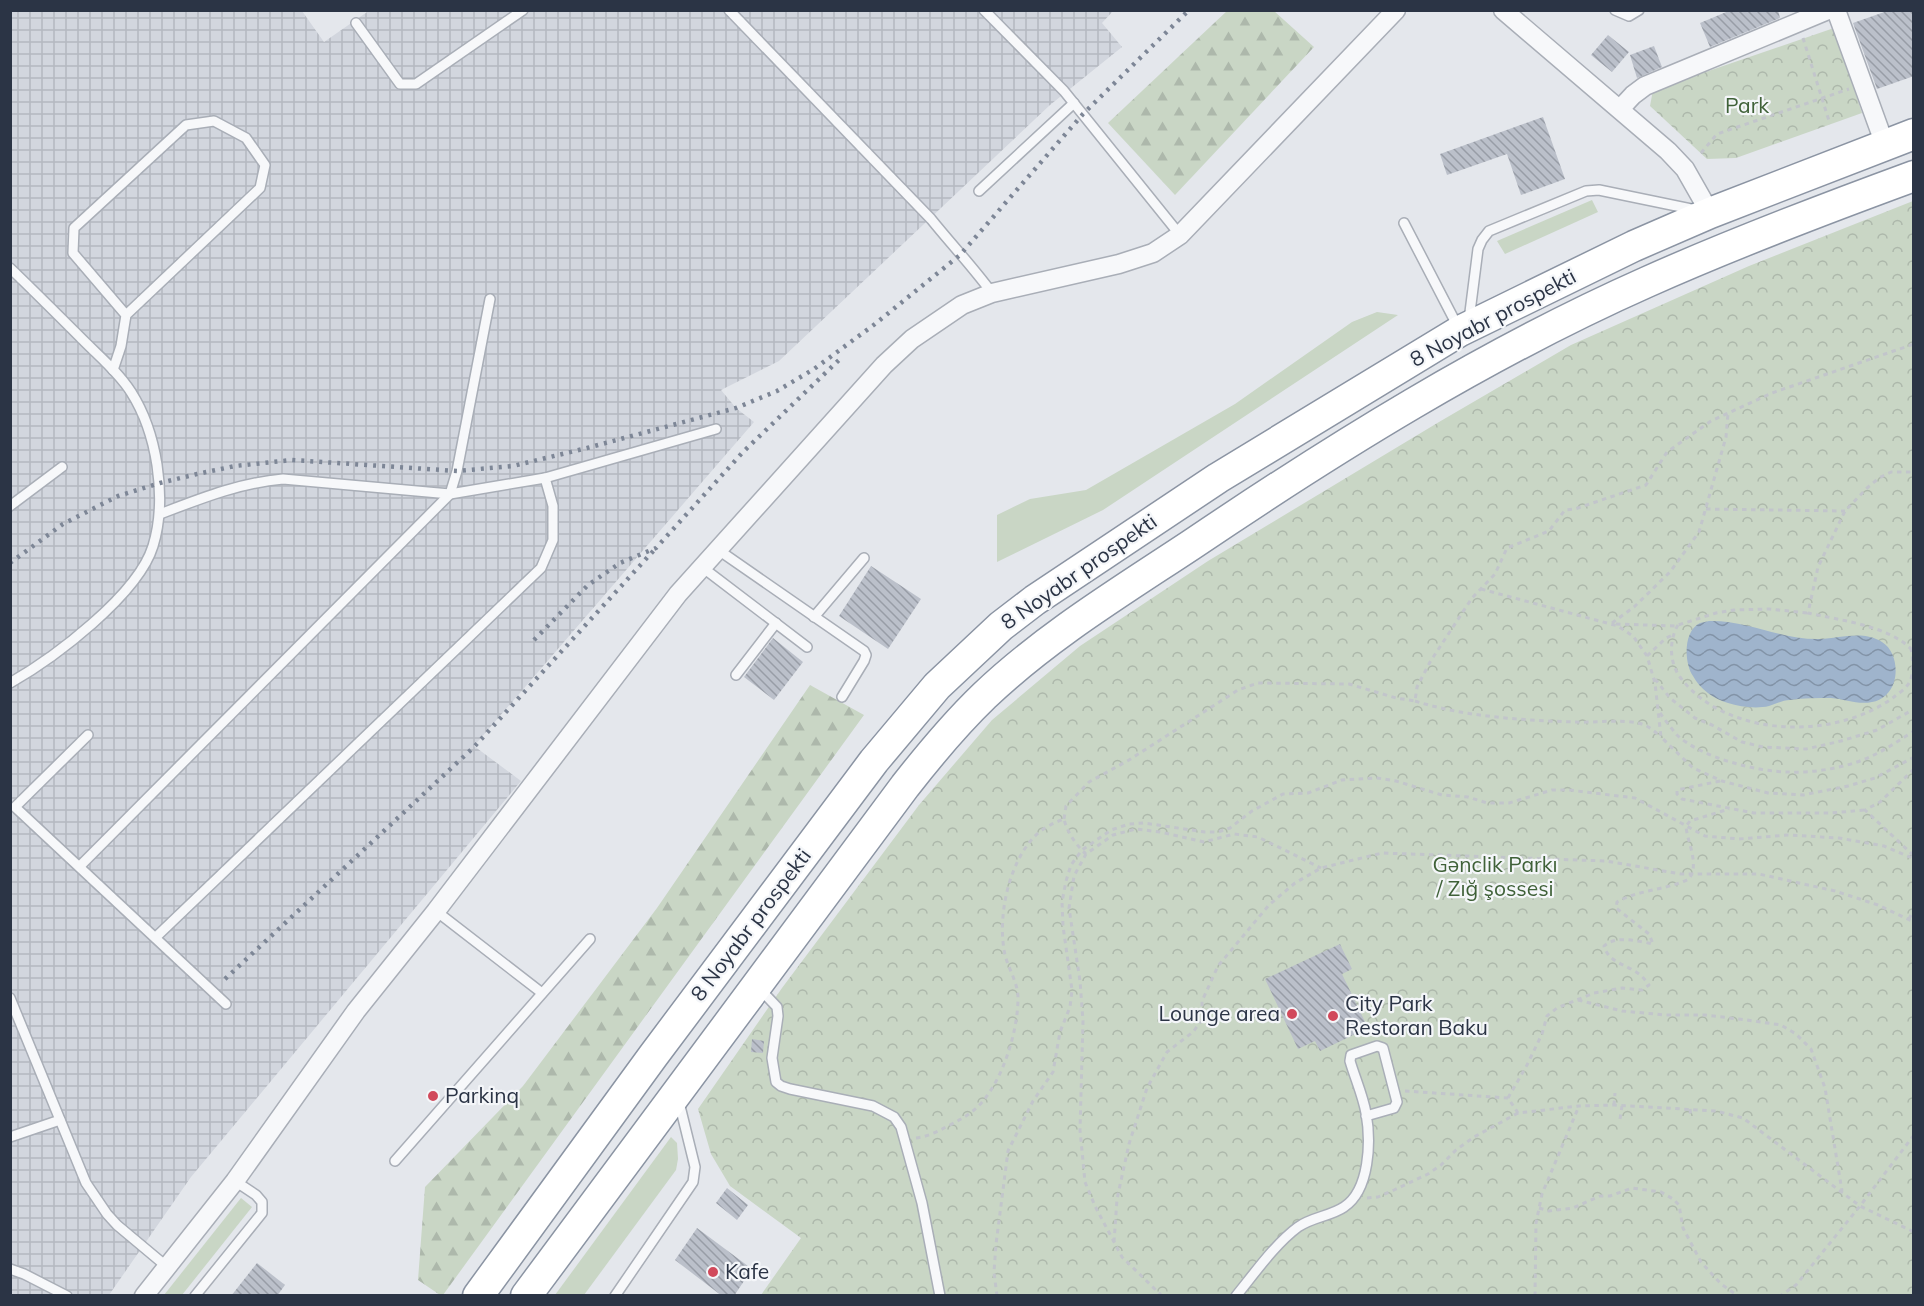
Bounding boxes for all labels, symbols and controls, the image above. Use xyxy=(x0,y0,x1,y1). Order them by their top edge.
park label: Park xyxy=(1725,92,1769,118)
street label: 8 Noyabr prospekti xyxy=(1405,262,1580,372)
street label: 8 Noyabr prospekti xyxy=(995,508,1161,635)
street label: 8 Noyabr prospekti xyxy=(684,843,816,1006)
park label: Gənclik Parkı / Zığ şossesi xyxy=(1433,851,1557,901)
place label: City Park Restoran Baku xyxy=(1345,990,1488,1040)
place label: Lounge area xyxy=(1159,1000,1280,1026)
marker: Lounge area xyxy=(1285,1007,1299,1021)
marker: City Park Restoran Baku xyxy=(1326,1009,1340,1023)
place label: Parkinq xyxy=(445,1082,519,1108)
marker: Parkinq xyxy=(426,1089,440,1103)
place label: Kafe xyxy=(725,1258,769,1284)
marker: Kafe xyxy=(706,1265,720,1279)

